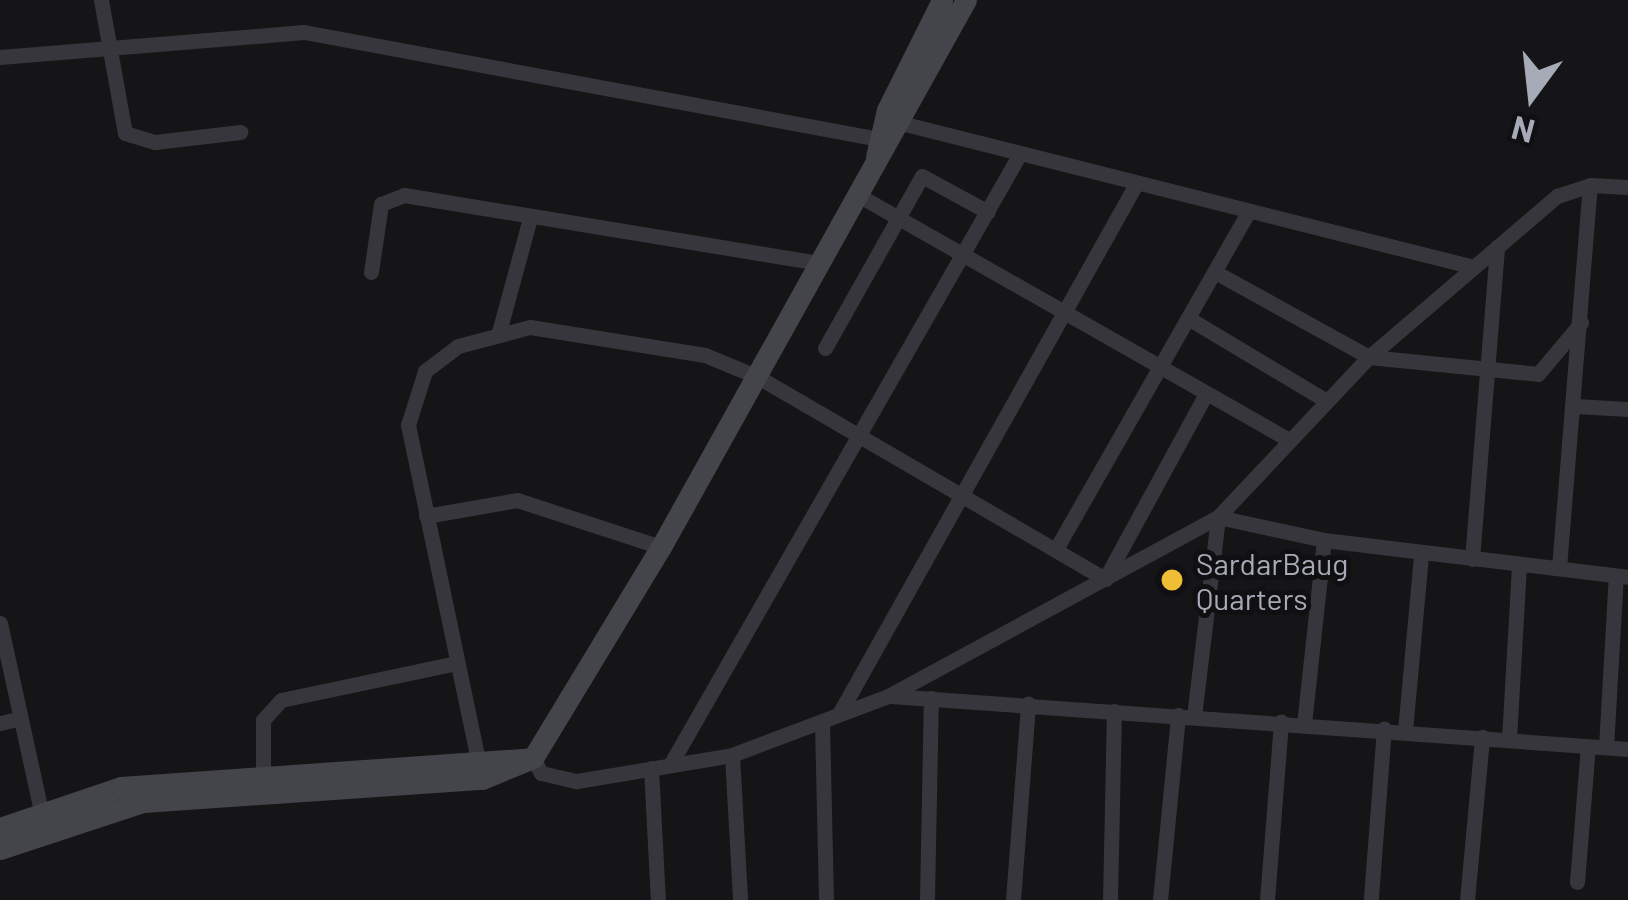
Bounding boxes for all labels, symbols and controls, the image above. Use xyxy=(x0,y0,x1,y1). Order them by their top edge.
north arrow xyxy=(1472,36,1592,156)
text: N xyxy=(1507,109,1538,153)
place label: SardarBaug Quarters xyxy=(1196,545,1348,616)
marker: SardarBaug Quarters xyxy=(1159,567,1185,593)

